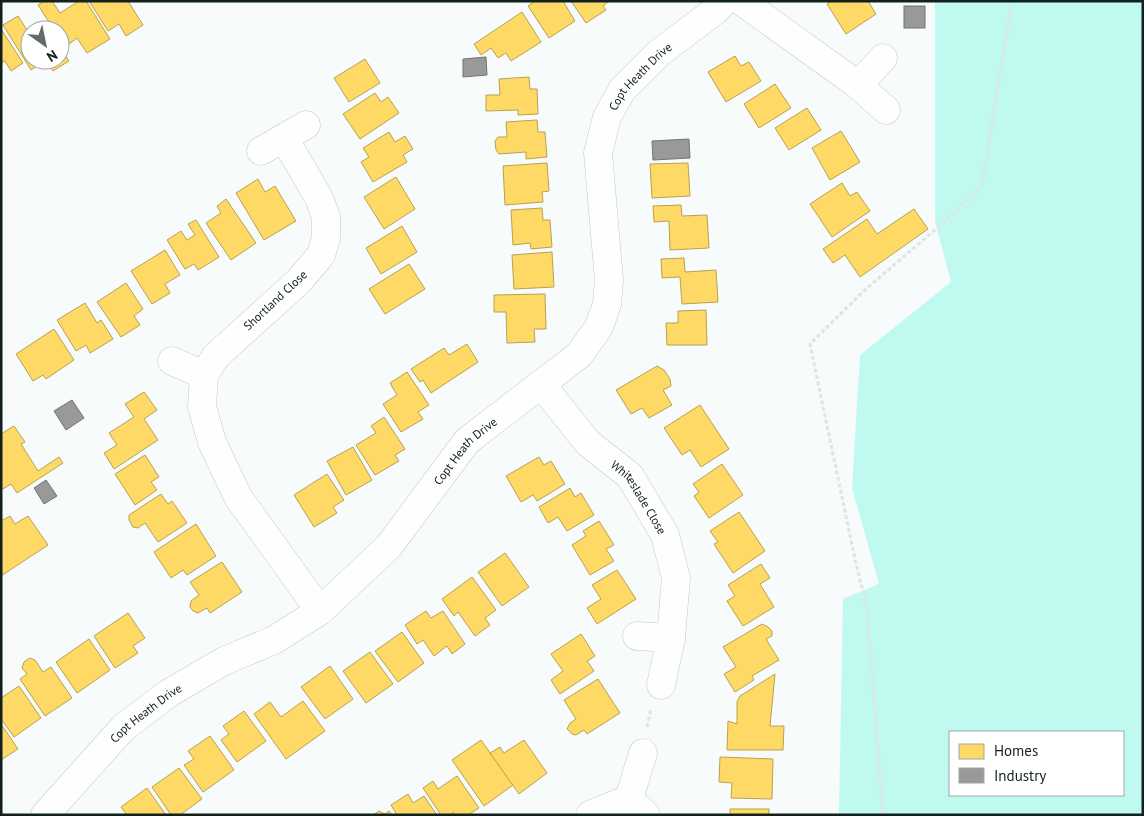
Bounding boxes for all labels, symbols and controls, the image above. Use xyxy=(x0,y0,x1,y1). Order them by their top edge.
north arrow xyxy=(20,20,70,70)
street label: Copt Heath Drive xyxy=(605,39,674,113)
text: N xyxy=(43,46,61,66)
street label: Shortland Close xyxy=(240,267,310,333)
street label: Copt Heath Drive xyxy=(430,414,500,487)
street label: Whiteslade Close xyxy=(608,457,670,537)
street label: Copt Heath Drive xyxy=(106,680,184,745)
legend xyxy=(949,731,1124,796)
text: Homes xyxy=(994,741,1038,760)
text: Industry xyxy=(994,766,1046,785)

